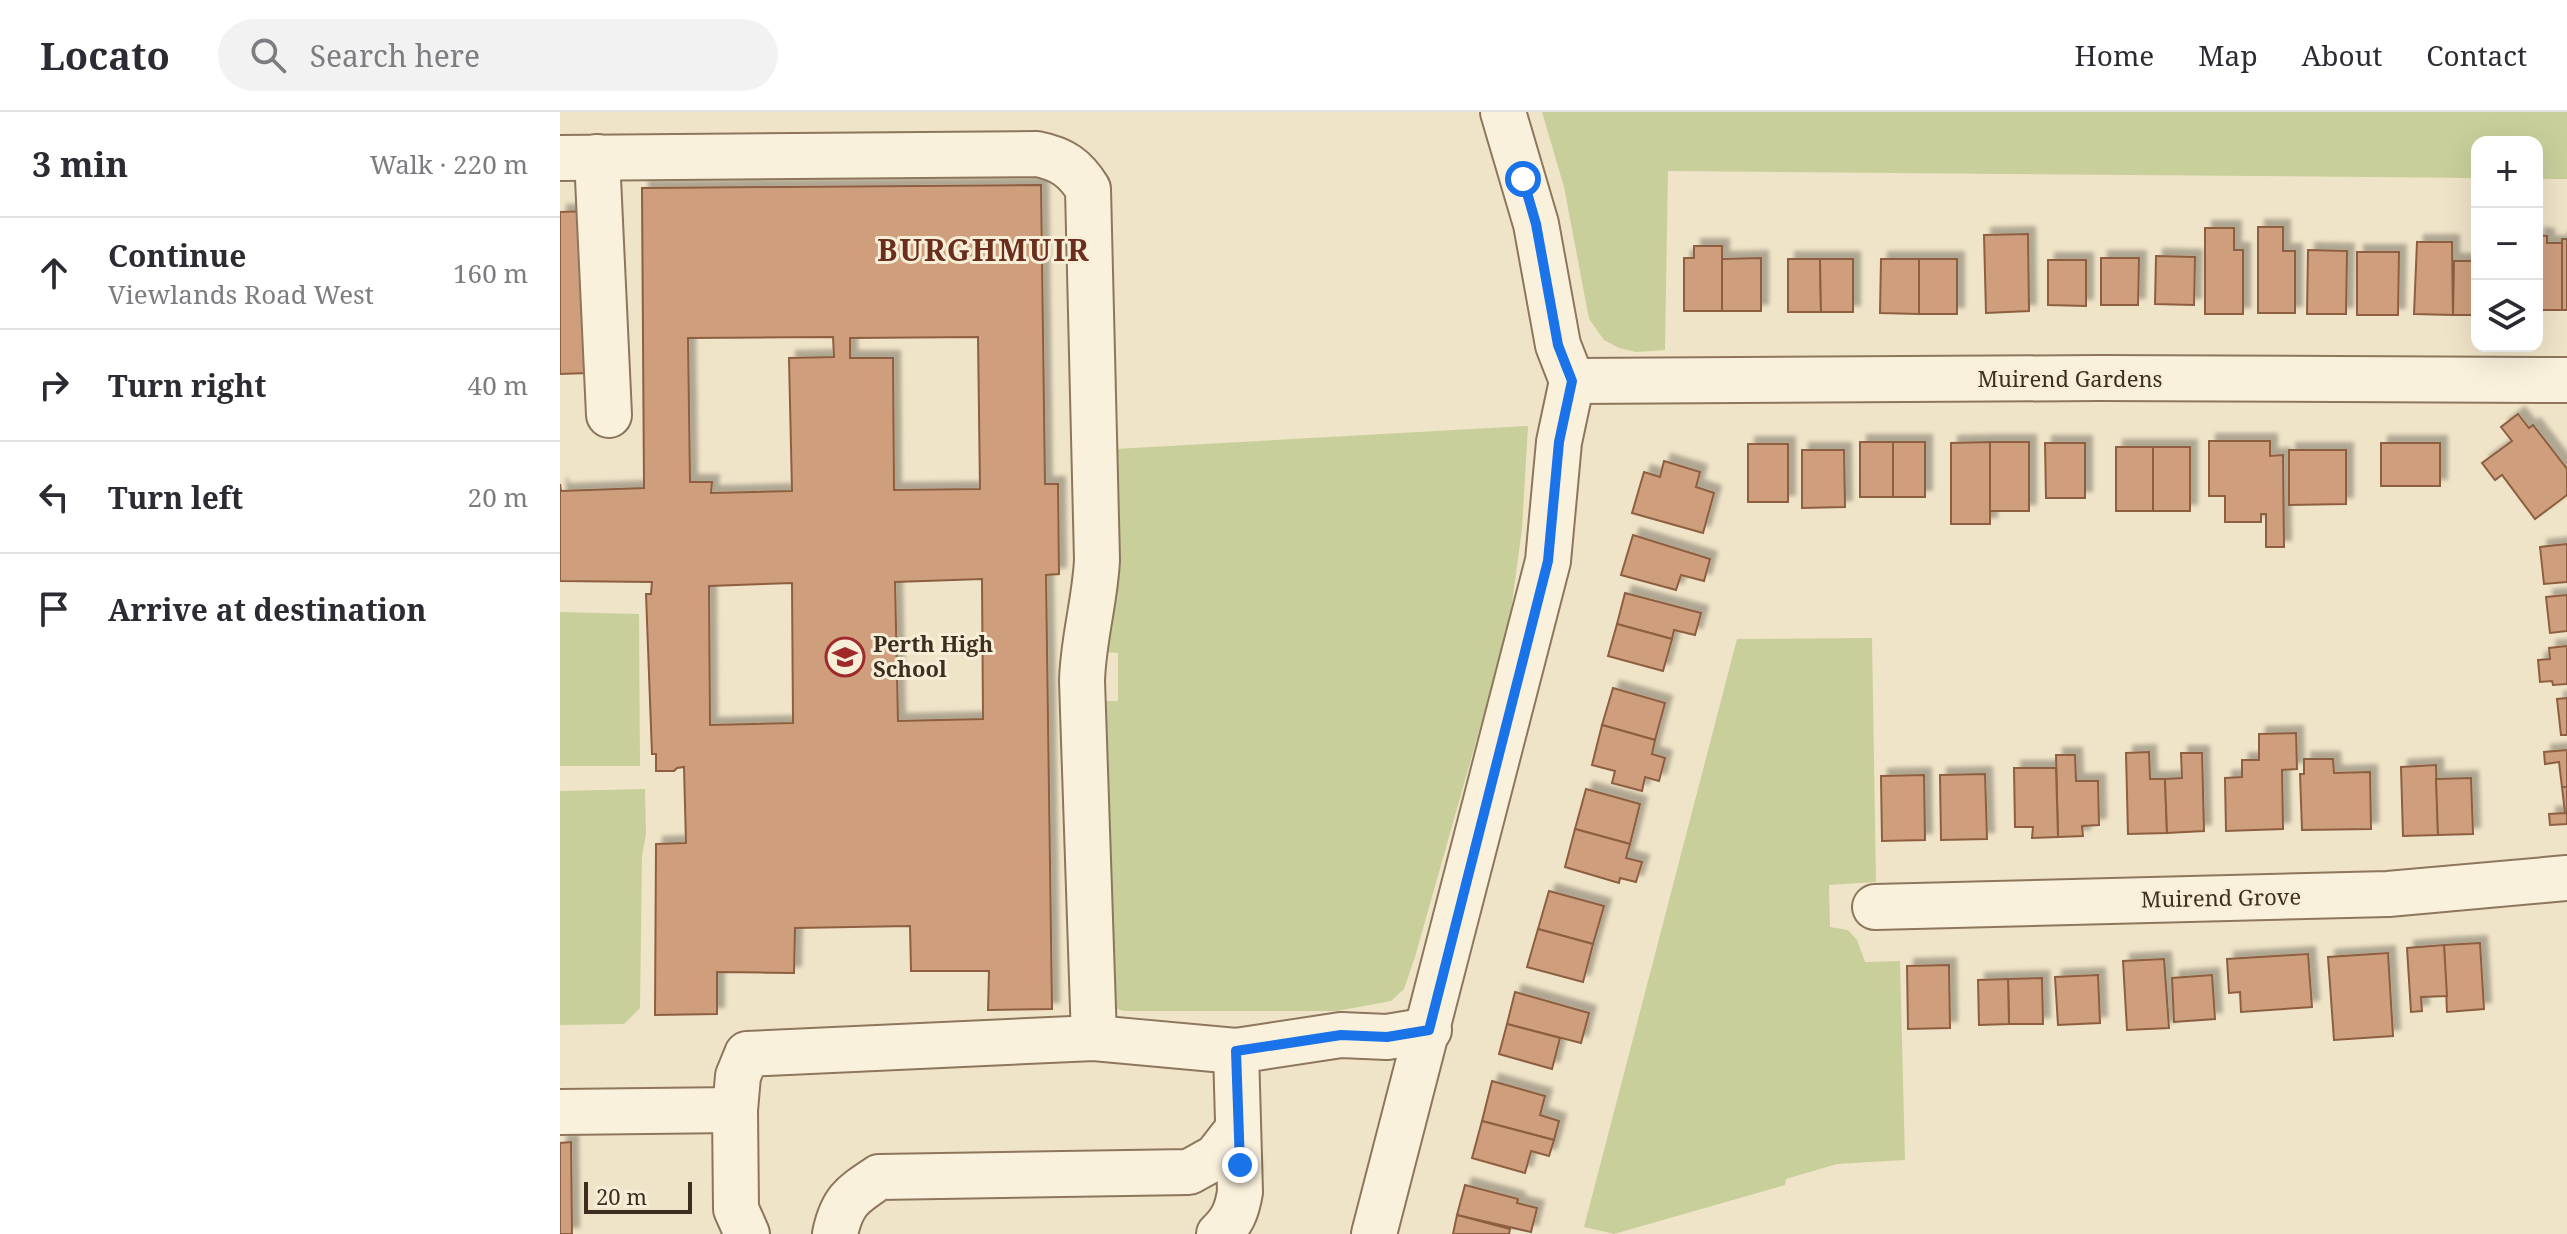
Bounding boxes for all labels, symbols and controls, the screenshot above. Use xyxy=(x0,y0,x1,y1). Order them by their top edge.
search box xyxy=(218,19,778,91)
text: Locato xyxy=(40,29,170,81)
icon: search xyxy=(246,33,290,77)
text: Search here xyxy=(310,35,480,76)
text: Home xyxy=(2075,36,2154,74)
text: Map xyxy=(2198,36,2258,74)
text: About xyxy=(2302,36,2382,74)
text: Contact xyxy=(2426,36,2527,74)
map controls xyxy=(2471,136,2543,352)
button: + xyxy=(2471,136,2543,208)
text: 3 min xyxy=(32,141,128,187)
text: Walk · 220 m xyxy=(370,146,528,182)
route start xyxy=(1505,161,1541,197)
button: − xyxy=(2471,208,2543,280)
district label: BURGHMUIR xyxy=(877,229,1091,270)
text: Continue xyxy=(108,235,246,276)
icon: ahead xyxy=(32,251,76,295)
text: 160 m xyxy=(453,255,528,291)
text: Viewlands Road West xyxy=(108,276,374,312)
button: layers xyxy=(2471,280,2543,352)
icon: right xyxy=(32,363,76,407)
street label: Muirend Gardens xyxy=(1977,363,2163,393)
text: Turn right xyxy=(108,365,266,406)
text: 40 m xyxy=(468,367,528,403)
icon: left xyxy=(32,475,76,519)
text: Turn left xyxy=(108,477,243,518)
text: 20 m xyxy=(468,479,528,515)
icon: arrive xyxy=(32,587,76,631)
text: Arrive at destination xyxy=(108,589,427,630)
place label: Perth High School xyxy=(873,628,994,683)
school or university icon: Perth High School xyxy=(824,636,866,678)
street label: Muirend Grove xyxy=(2140,881,2301,913)
route end xyxy=(1222,1147,1258,1183)
scale bar xyxy=(584,1178,692,1214)
text: 20 m xyxy=(596,1181,647,1211)

